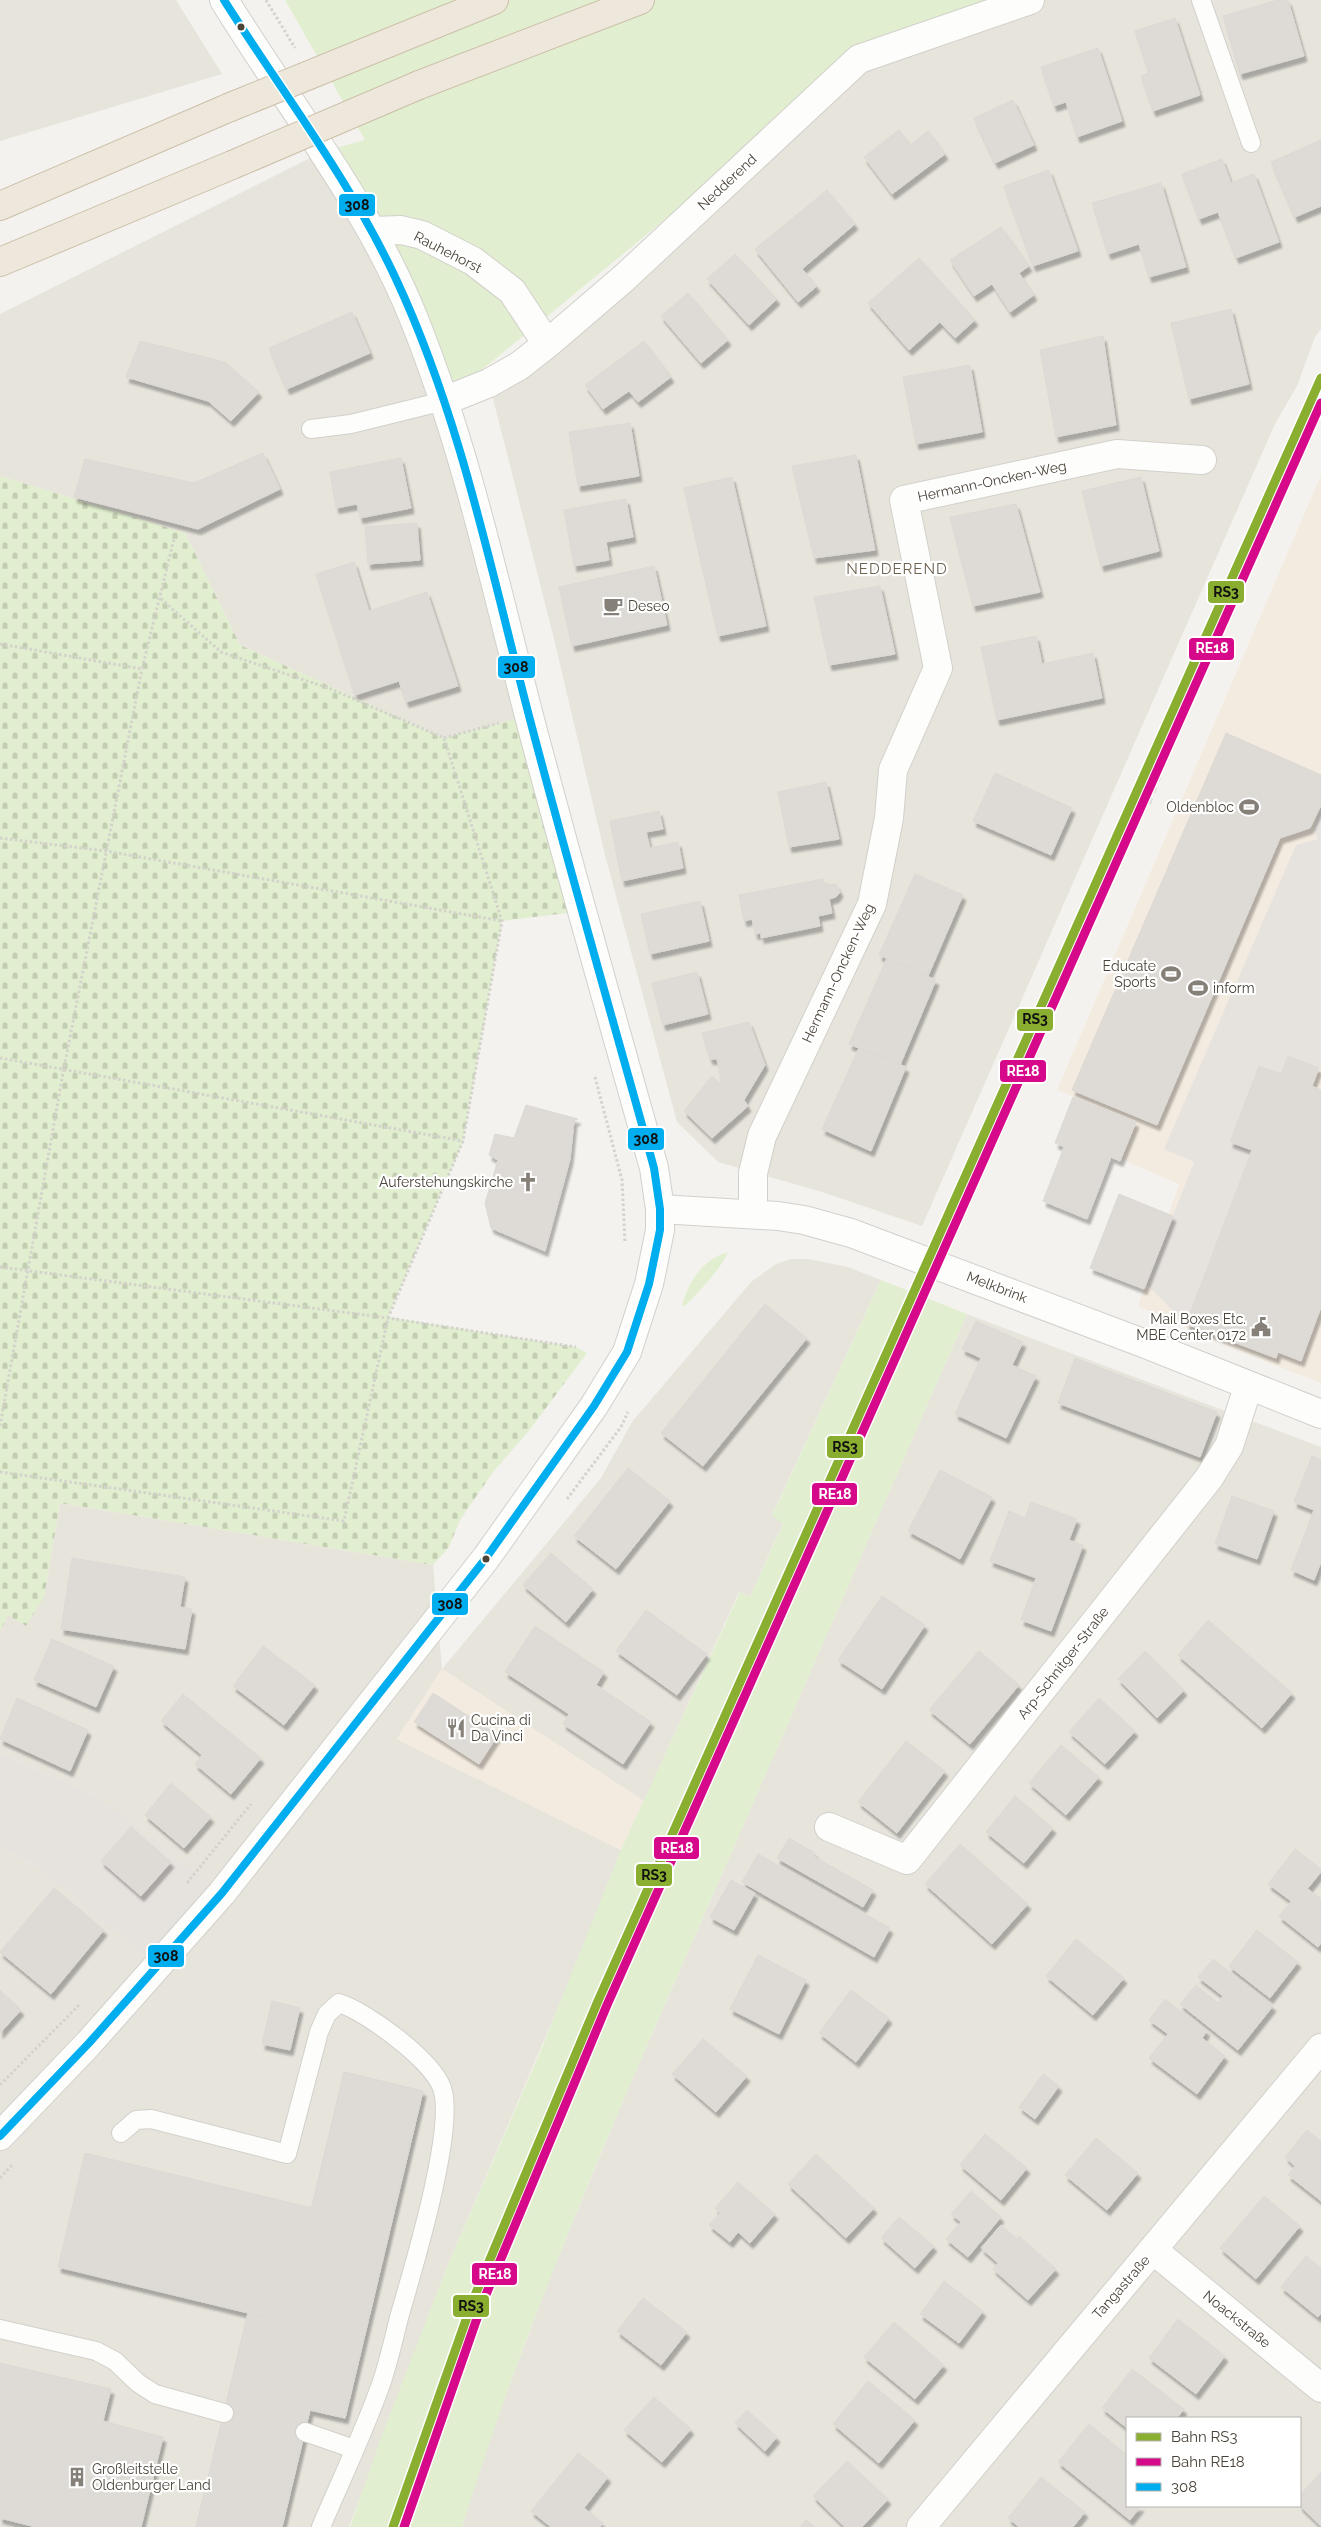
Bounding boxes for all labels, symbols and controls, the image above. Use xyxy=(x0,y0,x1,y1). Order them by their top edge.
unlabelled marker xyxy=(236,22,246,32)
street label: Nedderend xyxy=(694,151,760,213)
line badge: 308 xyxy=(338,193,376,217)
text: 308 xyxy=(345,197,369,213)
street label: Rauhehorst xyxy=(411,228,485,276)
street label: Hermann-Oncken-Weg xyxy=(916,457,1068,505)
district label: NEDDEREND xyxy=(846,560,948,578)
line badge: RS3 xyxy=(1207,580,1245,604)
text: RS3 xyxy=(1213,584,1239,600)
cafe icon: Deseo xyxy=(602,595,624,617)
place label: Deseo xyxy=(628,598,670,614)
line badge: RE18 xyxy=(1188,637,1235,661)
text: RE18 xyxy=(1195,640,1229,656)
line badge: 308 xyxy=(497,655,536,679)
text: 308 xyxy=(504,659,528,675)
sports icon: Oldenbloc xyxy=(1238,796,1260,818)
place label: Oldenbloc xyxy=(1166,799,1234,815)
street label: Hermann-Oncken-Weg xyxy=(799,901,877,1045)
place label: Educate Sports xyxy=(1103,958,1156,990)
sports icon: Educate Sports xyxy=(1160,963,1182,985)
sports icon: inform xyxy=(1187,977,1209,999)
place label: inform xyxy=(1213,980,1255,996)
line badge: RS3 xyxy=(1016,1008,1054,1032)
text: RS3 xyxy=(1022,1011,1048,1027)
line badge: RE18 xyxy=(999,1059,1047,1083)
text: RE18 xyxy=(1006,1063,1040,1079)
line badge: 308 xyxy=(627,1127,665,1151)
text: 308 xyxy=(634,1131,658,1147)
church icon: Auferstehungskirche xyxy=(517,1171,539,1193)
place label: Auferstehungskirche xyxy=(379,1174,513,1190)
street label: Melkbrink xyxy=(964,1268,1030,1306)
place label: Mail Boxes Etc. MBE Center 0172 xyxy=(1136,1311,1246,1343)
public building icon: Mail Boxes Etc. MBE Center 0172 xyxy=(1250,1316,1272,1338)
line badge: RS3 xyxy=(826,1435,864,1459)
text: RS3 xyxy=(832,1439,858,1455)
line badge: RE18 xyxy=(811,1482,858,1506)
text: RE18 xyxy=(818,1486,852,1502)
unlabelled marker xyxy=(481,1554,491,1564)
line badge: 308 xyxy=(431,1592,469,1616)
text: 308 xyxy=(438,1596,462,1612)
street label: Arp-Schnitger-Straße xyxy=(1014,1604,1112,1722)
place label: Cucina di Da Vinci xyxy=(471,1712,531,1744)
restaurant icon: Cucina di Da Vinci xyxy=(445,1717,467,1739)
line badge: RE18 xyxy=(653,1836,700,1860)
text: RE18 xyxy=(660,1840,694,1856)
line badge: RS3 xyxy=(635,1863,673,1887)
text: RS3 xyxy=(641,1867,667,1883)
line badge: 308 xyxy=(147,1944,185,1968)
text: 308 xyxy=(154,1948,178,1964)
street label: Tangastraße xyxy=(1089,2252,1153,2322)
line badge: RE18 xyxy=(471,2262,518,2286)
text: RE18 xyxy=(478,2266,512,2282)
street label: Noackstraße xyxy=(1200,2287,1274,2351)
line badge: RS3 xyxy=(452,2294,490,2318)
text: RS3 xyxy=(458,2298,484,2314)
legend xyxy=(1126,2417,1301,2507)
text: Bahn RS3 xyxy=(1171,2428,1237,2446)
text: Bahn RE18 xyxy=(1171,2453,1245,2471)
place label: Großleitstelle Oldenburger Land xyxy=(92,2461,211,2493)
building icon: Großleitstelle Oldenburger Land xyxy=(66,2466,88,2488)
text: 308 xyxy=(1171,2478,1197,2496)

